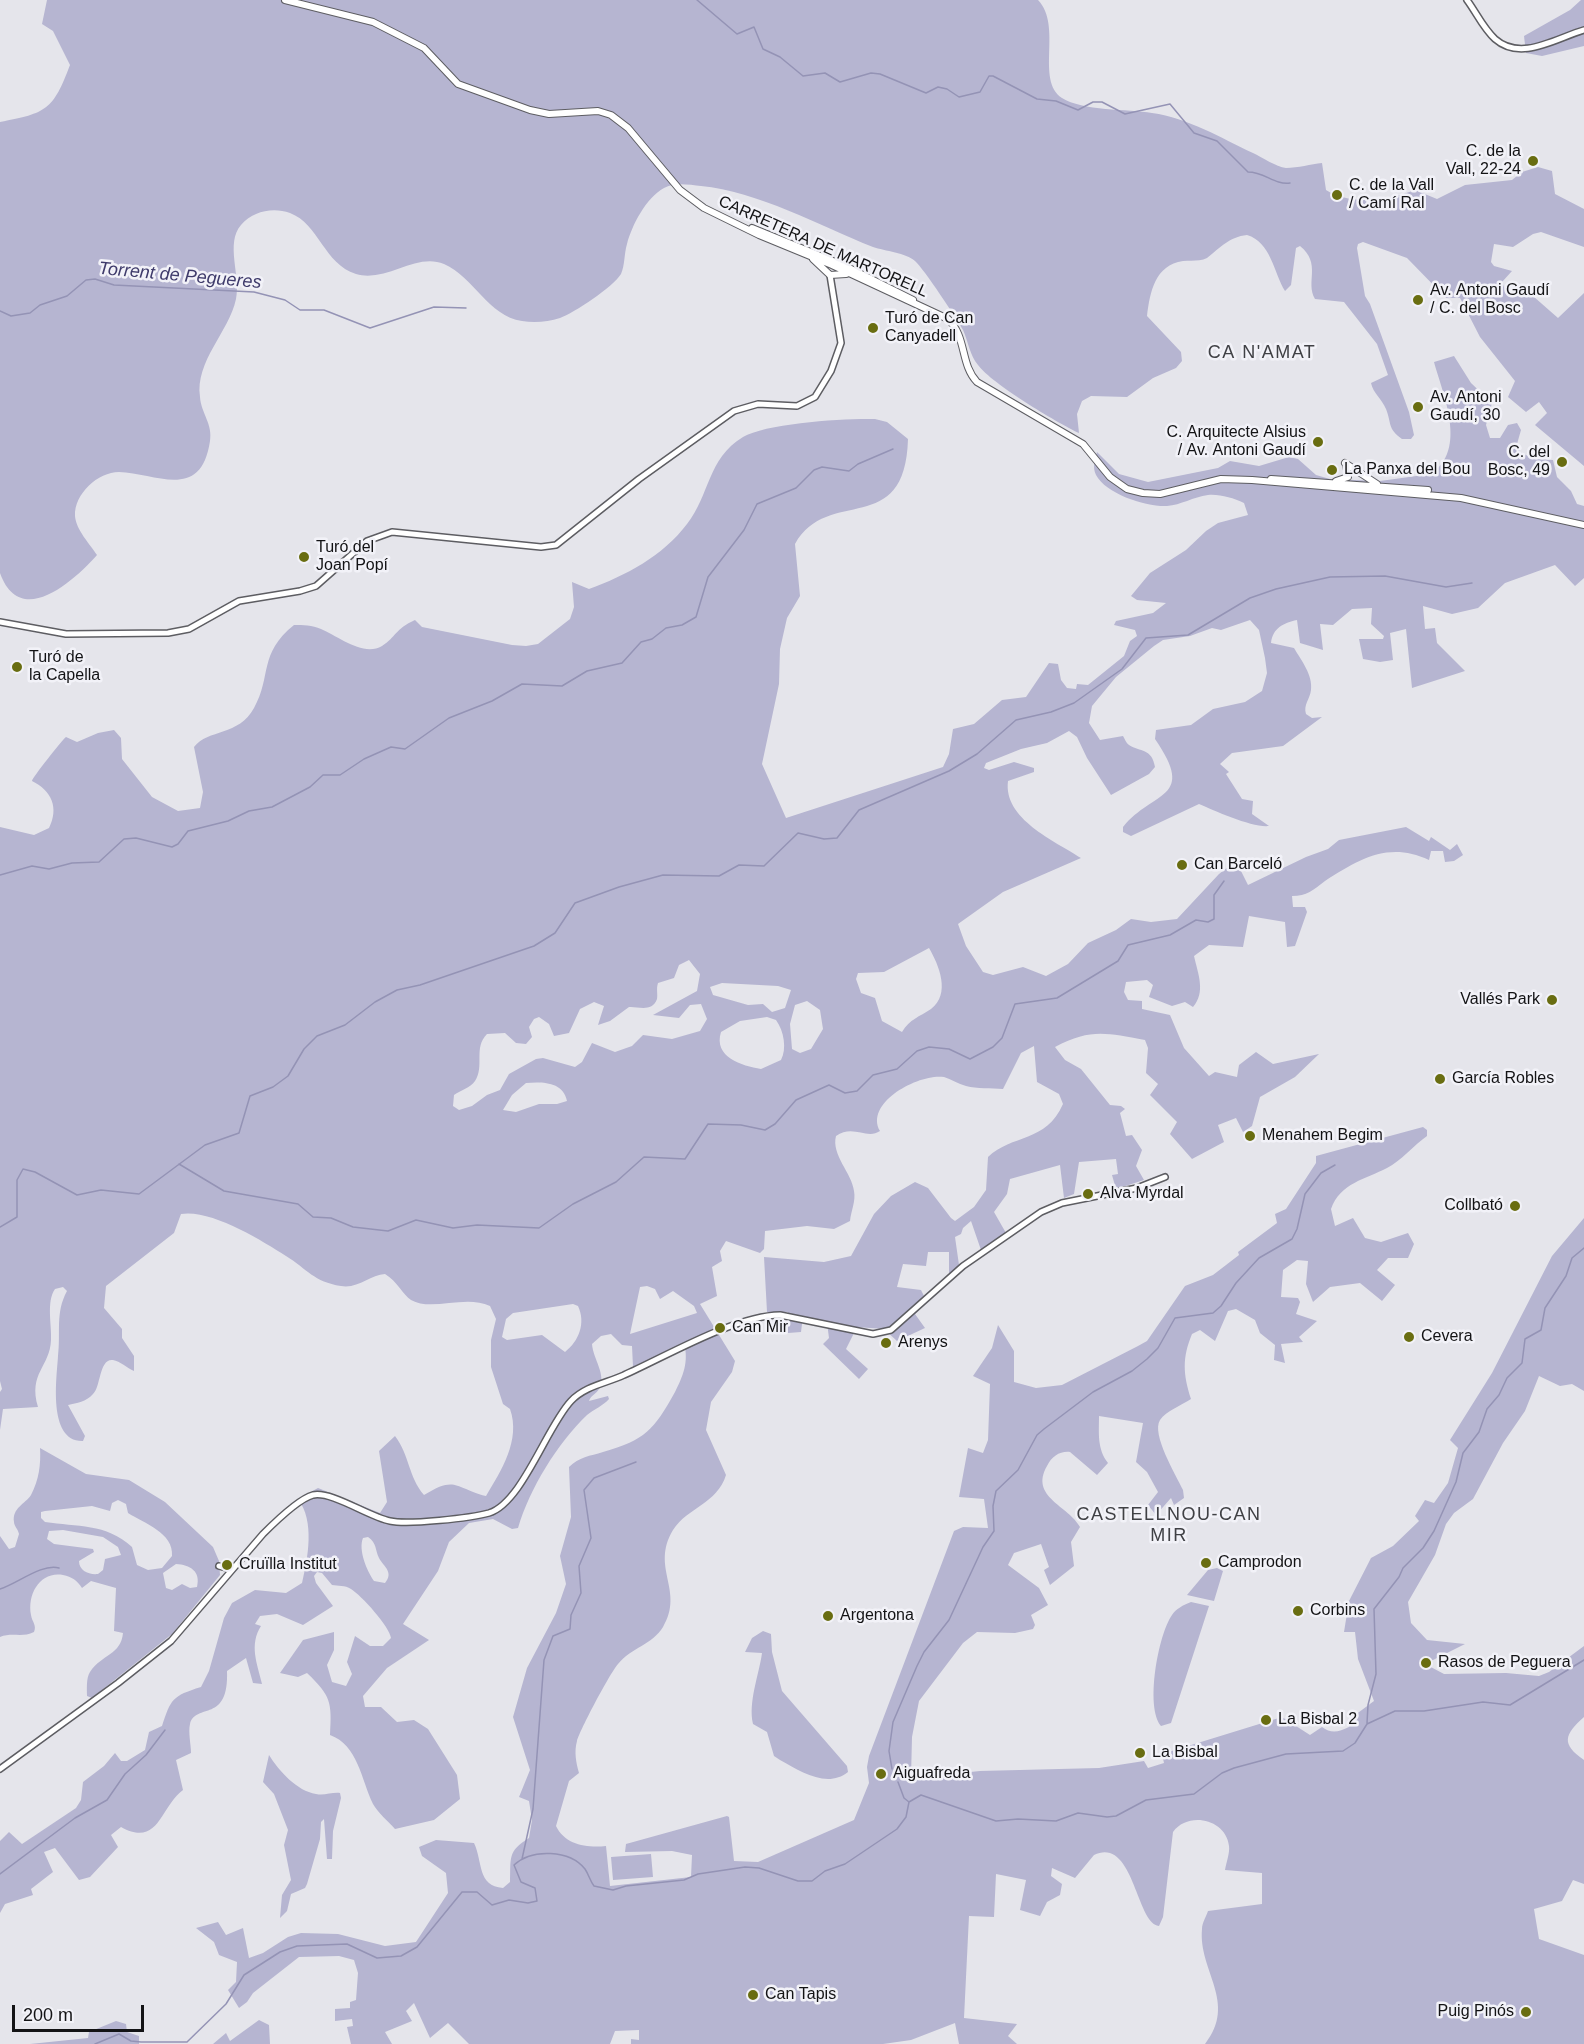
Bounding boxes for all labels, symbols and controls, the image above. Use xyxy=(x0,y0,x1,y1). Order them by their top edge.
place label: C. de la Vall, 22-24 xyxy=(1446,142,1521,180)
marker: C. de la Vall, 22-24 xyxy=(1526,154,1540,168)
place label: C. de la Vall / Camí Ral xyxy=(1349,176,1434,214)
marker: C. de la Vall / Camí Ral xyxy=(1330,188,1344,202)
street label: CARRETERA DE MARTORELL xyxy=(715,192,931,302)
water label: Torrent de Pegueres xyxy=(98,258,262,294)
place label: Av. Antoni Gaudí / C. del Bosc xyxy=(1430,281,1549,319)
marker: Av. Antoni Gaudí / C. del Bosc xyxy=(1411,293,1425,307)
place label: Turó de Can Canyadell xyxy=(885,309,973,347)
marker: Turó de Can Canyadell xyxy=(866,321,880,335)
district label: CA N'AMAT xyxy=(1208,342,1316,364)
place label: Av. Antoni Gaudí, 30 xyxy=(1430,388,1501,426)
marker: Av. Antoni Gaudí, 30 xyxy=(1411,400,1425,414)
place label: C. Arquitecte Alsius / Av. Antoni Gaudí xyxy=(1166,423,1306,461)
marker: C. Arquitecte Alsius / Av. Antoni Gaudí xyxy=(1311,435,1325,449)
place label: C. del Bosc, 49 xyxy=(1488,443,1550,481)
marker: C. del Bosc, 49 xyxy=(1555,455,1569,469)
place label: La Panxa del Bou xyxy=(1344,460,1470,480)
marker: La Panxa del Bou xyxy=(1325,463,1339,477)
place label: Turó del Joan Popí xyxy=(316,538,388,576)
marker: Turó del Joan Popí xyxy=(297,550,311,564)
place label: Turó de la Capella xyxy=(29,648,100,686)
marker: Turó de la Capella xyxy=(10,660,24,674)
place label: Can Barceló xyxy=(1194,855,1282,875)
marker: Can Barceló xyxy=(1175,858,1189,872)
place label: Vallés Park xyxy=(1460,990,1540,1010)
marker: Vallés Park xyxy=(1545,993,1559,1007)
place label: García Robles xyxy=(1452,1069,1554,1089)
marker: García Robles xyxy=(1433,1072,1447,1086)
place label: Menahem Begim xyxy=(1262,1126,1383,1146)
marker: Menahem Begim xyxy=(1243,1129,1257,1143)
place label: Alva Myrdal xyxy=(1100,1184,1184,1204)
marker: Alva Myrdal xyxy=(1081,1187,1095,1201)
place label: Collbató xyxy=(1444,1196,1503,1216)
marker: Collbató xyxy=(1508,1199,1522,1213)
place label: Can Mir xyxy=(732,1318,788,1338)
marker: Can Mir xyxy=(713,1321,727,1335)
place label: Cevera xyxy=(1421,1327,1473,1347)
marker: Cevera xyxy=(1402,1330,1416,1344)
place label: Arenys xyxy=(898,1333,948,1353)
marker: Arenys xyxy=(879,1336,893,1350)
district label: CASTELLNOU-CAN MIR xyxy=(1076,1504,1262,1546)
place label: Camprodon xyxy=(1218,1553,1302,1573)
place label: Cruïlla Institut xyxy=(239,1555,337,1575)
marker: Camprodon xyxy=(1199,1556,1213,1570)
marker: Cruïlla Institut xyxy=(220,1558,234,1572)
place label: Corbins xyxy=(1310,1601,1365,1621)
marker: Corbins xyxy=(1291,1604,1305,1618)
place label: Argentona xyxy=(840,1606,914,1626)
marker: Argentona xyxy=(821,1609,835,1623)
place label: Rasos de Peguera xyxy=(1438,1653,1571,1673)
marker: Rasos de Peguera xyxy=(1419,1656,1433,1670)
place label: La Bisbal 2 xyxy=(1278,1710,1357,1730)
marker: La Bisbal 2 xyxy=(1259,1713,1273,1727)
place label: La Bisbal xyxy=(1152,1743,1218,1763)
marker: La Bisbal xyxy=(1133,1746,1147,1760)
place label: Aiguafreda xyxy=(893,1764,970,1784)
marker: Aiguafreda xyxy=(874,1767,888,1781)
place label: Can Tapis xyxy=(765,1985,836,2005)
marker: Can Tapis xyxy=(746,1988,760,2002)
scale bar xyxy=(15,1993,147,2031)
place label: Puig Pinós xyxy=(1438,2002,1514,2022)
text: 200 m xyxy=(23,2005,73,2025)
marker: Puig Pinós xyxy=(1519,2005,1533,2019)

